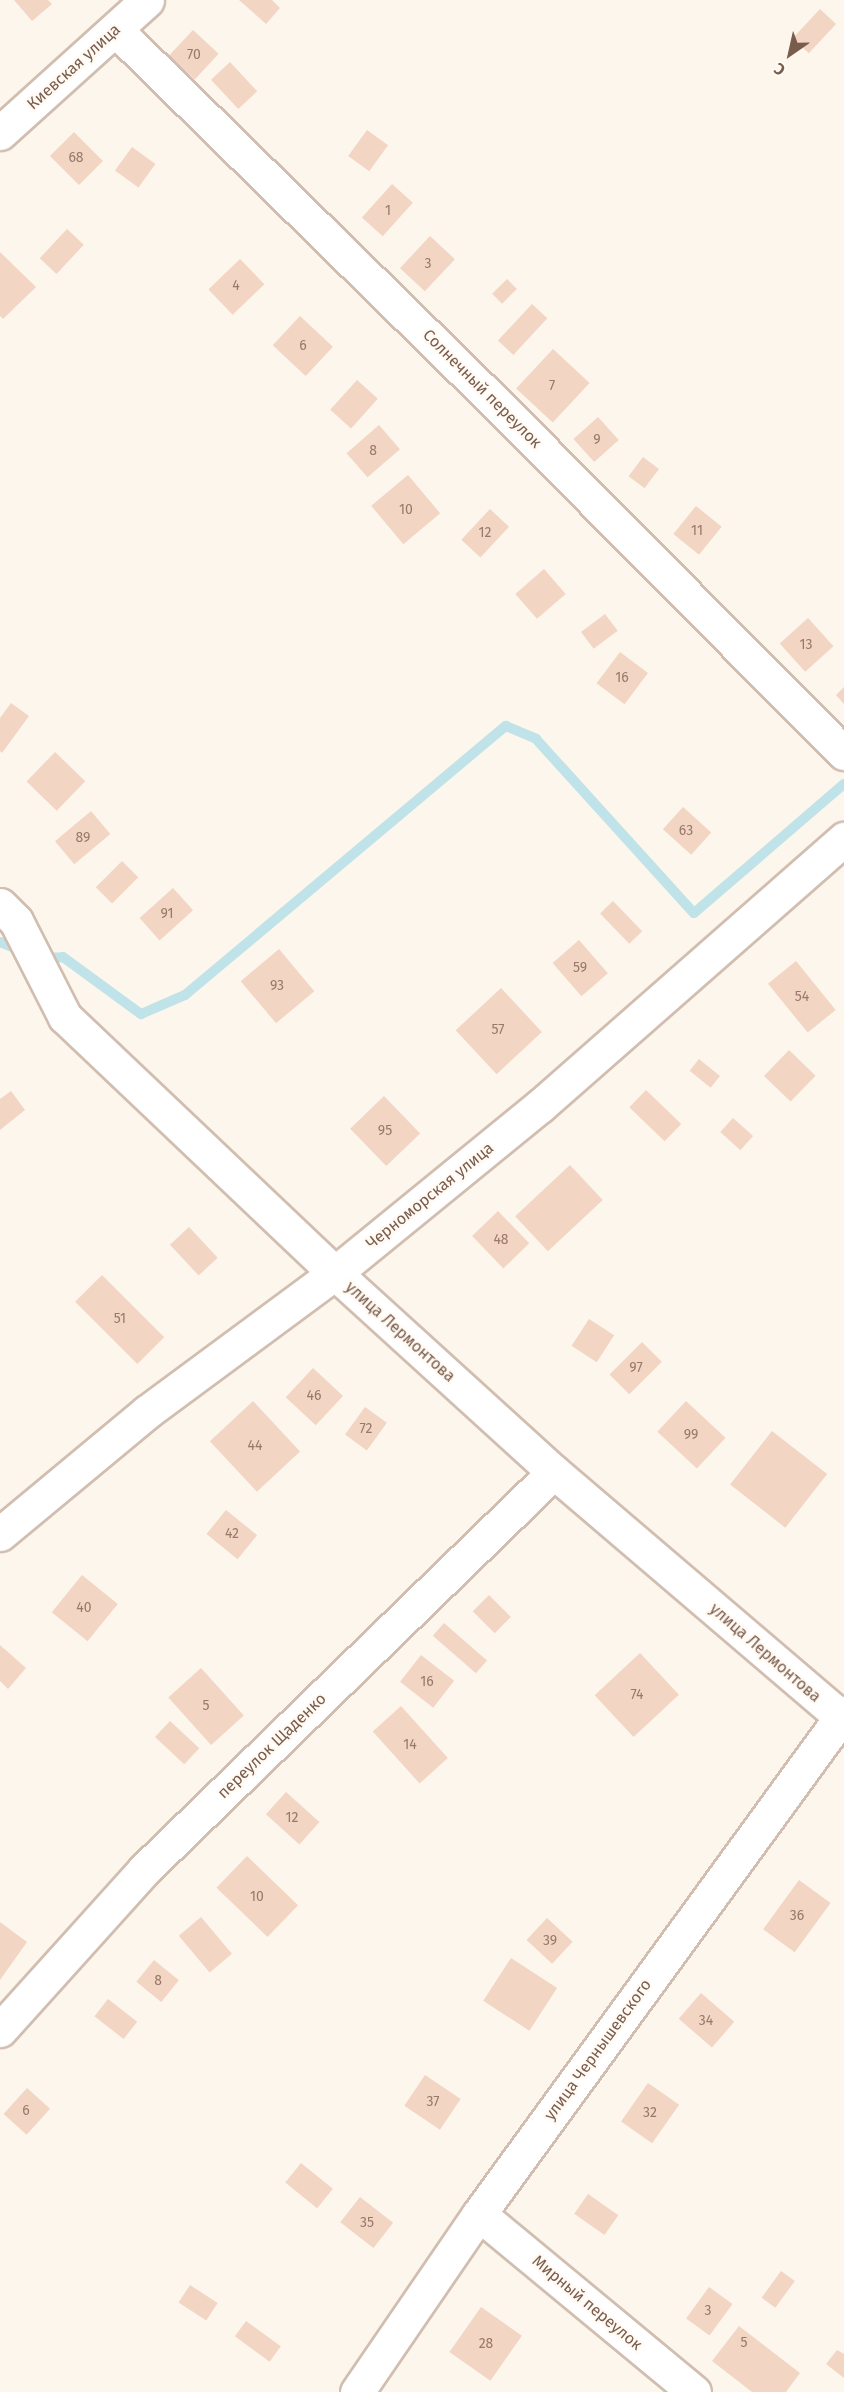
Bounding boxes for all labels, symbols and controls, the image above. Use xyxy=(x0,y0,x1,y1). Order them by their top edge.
street label: Киевская улица xyxy=(23,20,125,114)
north arrow xyxy=(760,24,820,84)
house number: 70 xyxy=(187,47,201,63)
text: С xyxy=(771,59,789,80)
house number: 68 xyxy=(68,150,84,166)
house number: 1 xyxy=(385,203,391,219)
house number: 3 xyxy=(425,256,431,272)
house number: 4 xyxy=(232,278,240,294)
street label: Солнечный переулок xyxy=(419,326,545,452)
house number: 6 xyxy=(299,338,307,354)
house number: 7 xyxy=(549,378,555,394)
house number: 9 xyxy=(593,432,601,448)
house number: 8 xyxy=(369,443,377,459)
house number: 10 xyxy=(399,502,413,518)
house number: 11 xyxy=(691,523,703,539)
house number: 12 xyxy=(479,525,491,541)
house number: 13 xyxy=(799,637,813,653)
house number: 16 xyxy=(615,670,629,686)
house number: 63 xyxy=(679,823,693,839)
house number: 89 xyxy=(76,830,90,846)
house number: 91 xyxy=(160,906,174,922)
house number: 59 xyxy=(573,960,587,976)
house number: 93 xyxy=(270,978,284,994)
house number: 54 xyxy=(795,989,809,1005)
house number: 57 xyxy=(492,1022,504,1038)
house number: 95 xyxy=(378,1123,392,1139)
street label: Черноморская улица xyxy=(362,1139,498,1253)
house number: 48 xyxy=(493,1232,509,1248)
street label: улица Лермонтова xyxy=(341,1278,459,1386)
house number: 51 xyxy=(114,1311,126,1327)
house number: 97 xyxy=(629,1360,643,1376)
house number: 46 xyxy=(307,1388,321,1404)
house number: 72 xyxy=(360,1421,372,1437)
house number: 99 xyxy=(684,1427,698,1443)
house number: 44 xyxy=(248,1438,262,1454)
house number: 42 xyxy=(225,1526,239,1542)
house number: 40 xyxy=(76,1600,92,1616)
street label: улица Лермонтова xyxy=(706,1600,824,1706)
house number: 16 xyxy=(420,1674,434,1690)
house number: 74 xyxy=(630,1687,644,1703)
street label: переулок Щаденко xyxy=(214,1689,330,1803)
house number: 5 xyxy=(202,1698,210,1714)
house number: 14 xyxy=(403,1737,417,1753)
house number: 12 xyxy=(286,1810,298,1826)
house number: 10 xyxy=(250,1889,264,1905)
house number: 36 xyxy=(790,1908,804,1924)
house number: 39 xyxy=(543,1933,557,1949)
house number: 8 xyxy=(154,1973,162,1989)
street label: улица Чернышевского xyxy=(540,1976,656,2124)
house number: 34 xyxy=(699,2013,713,2029)
house number: 37 xyxy=(426,2094,440,2110)
house number: 6 xyxy=(22,2103,30,2119)
house number: 32 xyxy=(643,2105,657,2121)
house number: 35 xyxy=(360,2215,374,2231)
street label: Мирный переулок xyxy=(528,2251,646,2355)
house number: 3 xyxy=(705,2303,711,2319)
house number: 5 xyxy=(740,2335,748,2351)
house number: 28 xyxy=(479,2336,493,2352)

